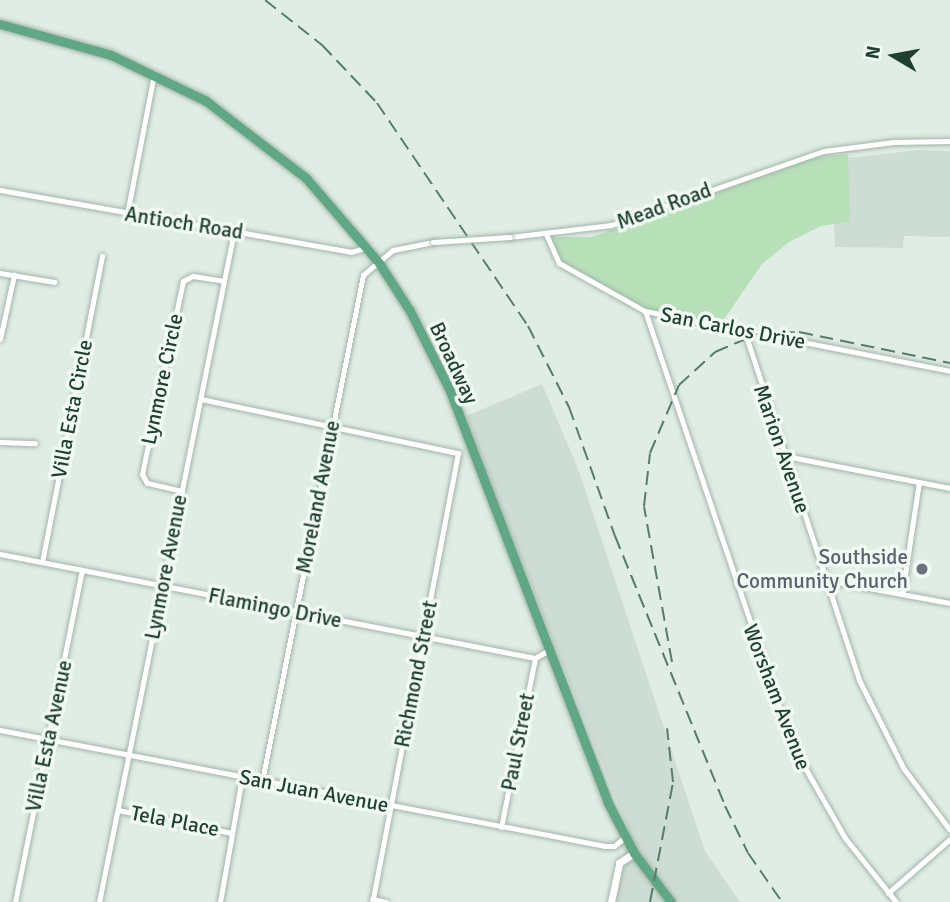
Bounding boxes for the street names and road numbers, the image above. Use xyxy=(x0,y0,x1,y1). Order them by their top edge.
street label: Mead Road xyxy=(613,177,715,235)
street label: Antioch Road xyxy=(123,201,245,245)
street label: San Carlos Drive xyxy=(658,302,808,354)
street label: Lynmore Circle xyxy=(136,311,188,447)
street label: Broadway xyxy=(424,318,484,408)
street label: Villa Esta Circle xyxy=(46,337,98,481)
street label: Marion Avenue xyxy=(748,382,816,516)
street label: Moreland Avenue xyxy=(291,418,345,576)
street label: Lynmore Avenue xyxy=(140,492,192,642)
street label: Flamingo Drive xyxy=(206,583,344,633)
street label: Richmond Street xyxy=(389,598,443,750)
street label: Worsham Avenue xyxy=(738,621,816,773)
street label: Villa Esta Avenue xyxy=(21,658,77,814)
street label: Paul Street xyxy=(496,691,540,793)
street label: San Juan Avenue xyxy=(237,764,391,818)
street label: Tela Place xyxy=(129,800,221,842)

